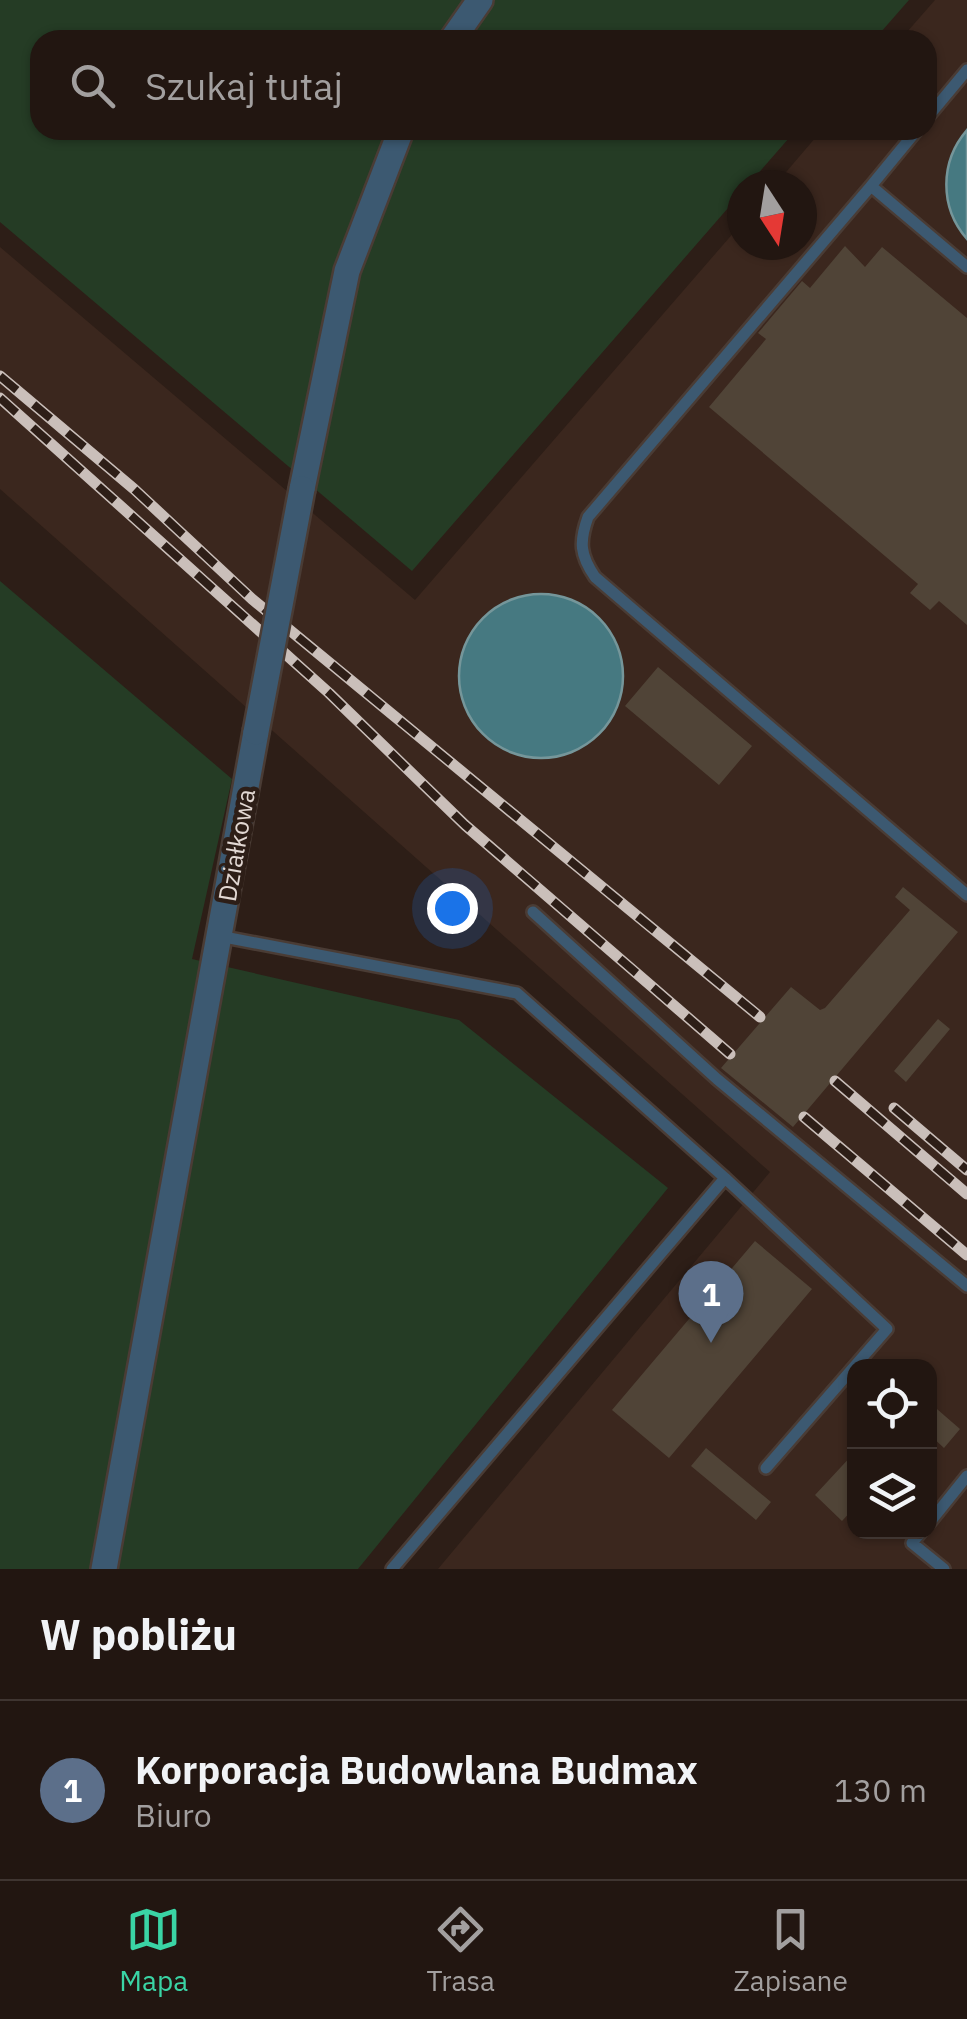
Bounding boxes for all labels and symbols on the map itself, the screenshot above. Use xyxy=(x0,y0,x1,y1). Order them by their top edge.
north arrow xyxy=(727,170,817,260)
street label: Działkowa xyxy=(210,786,262,904)
your location xyxy=(427,883,478,934)
pin: 1 xyxy=(678,1260,744,1343)

